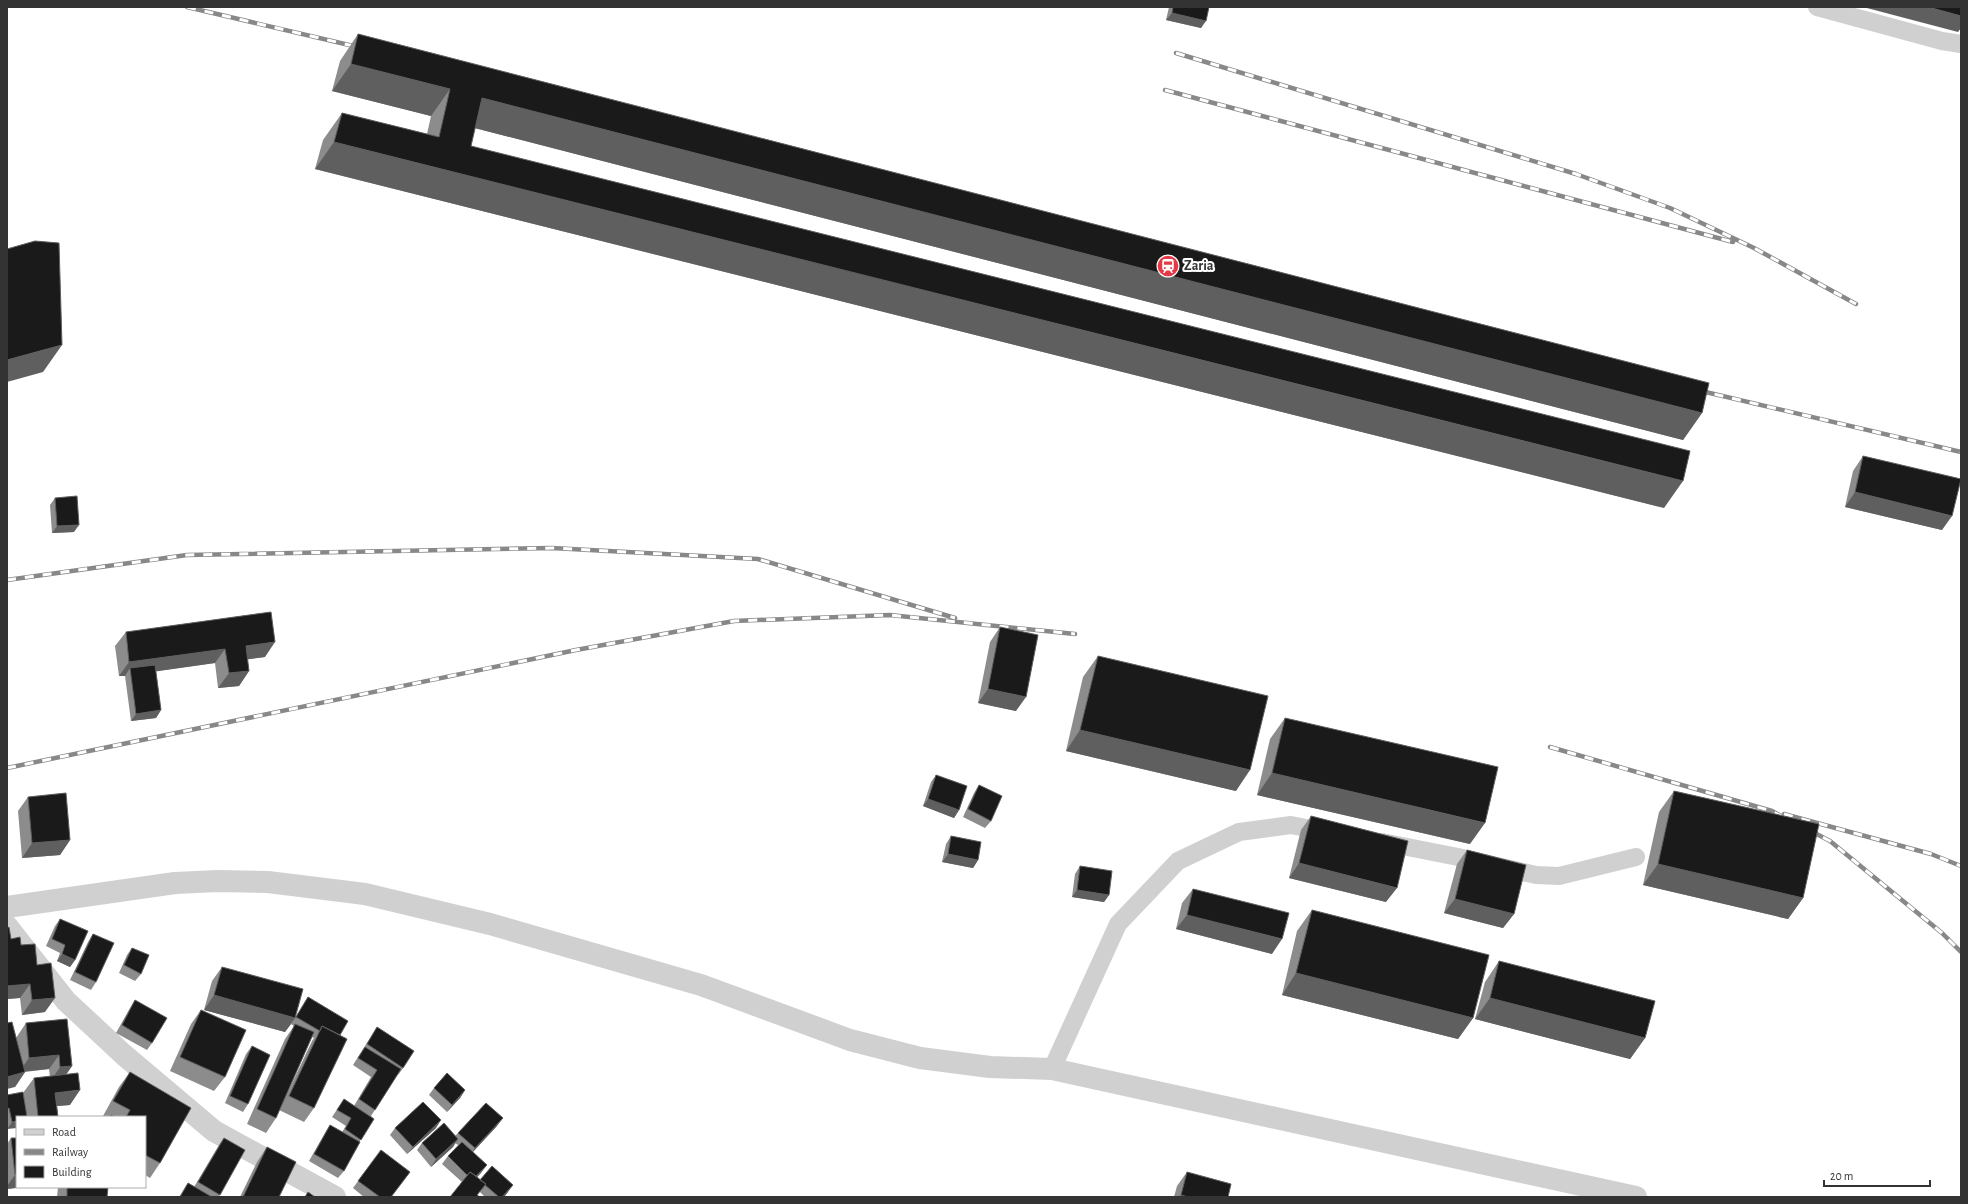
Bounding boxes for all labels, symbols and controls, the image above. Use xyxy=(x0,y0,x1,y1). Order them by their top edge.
station icon: Zaria xyxy=(1155,253,1181,279)
place label: Zaria xyxy=(1184,259,1214,273)
legend xyxy=(16,1116,146,1188)
text: Road xyxy=(52,1126,76,1138)
text: Railway xyxy=(52,1146,88,1159)
scale bar xyxy=(1824,1162,1930,1188)
text: Building xyxy=(52,1166,92,1178)
text: 20 m xyxy=(1830,1170,1853,1182)

